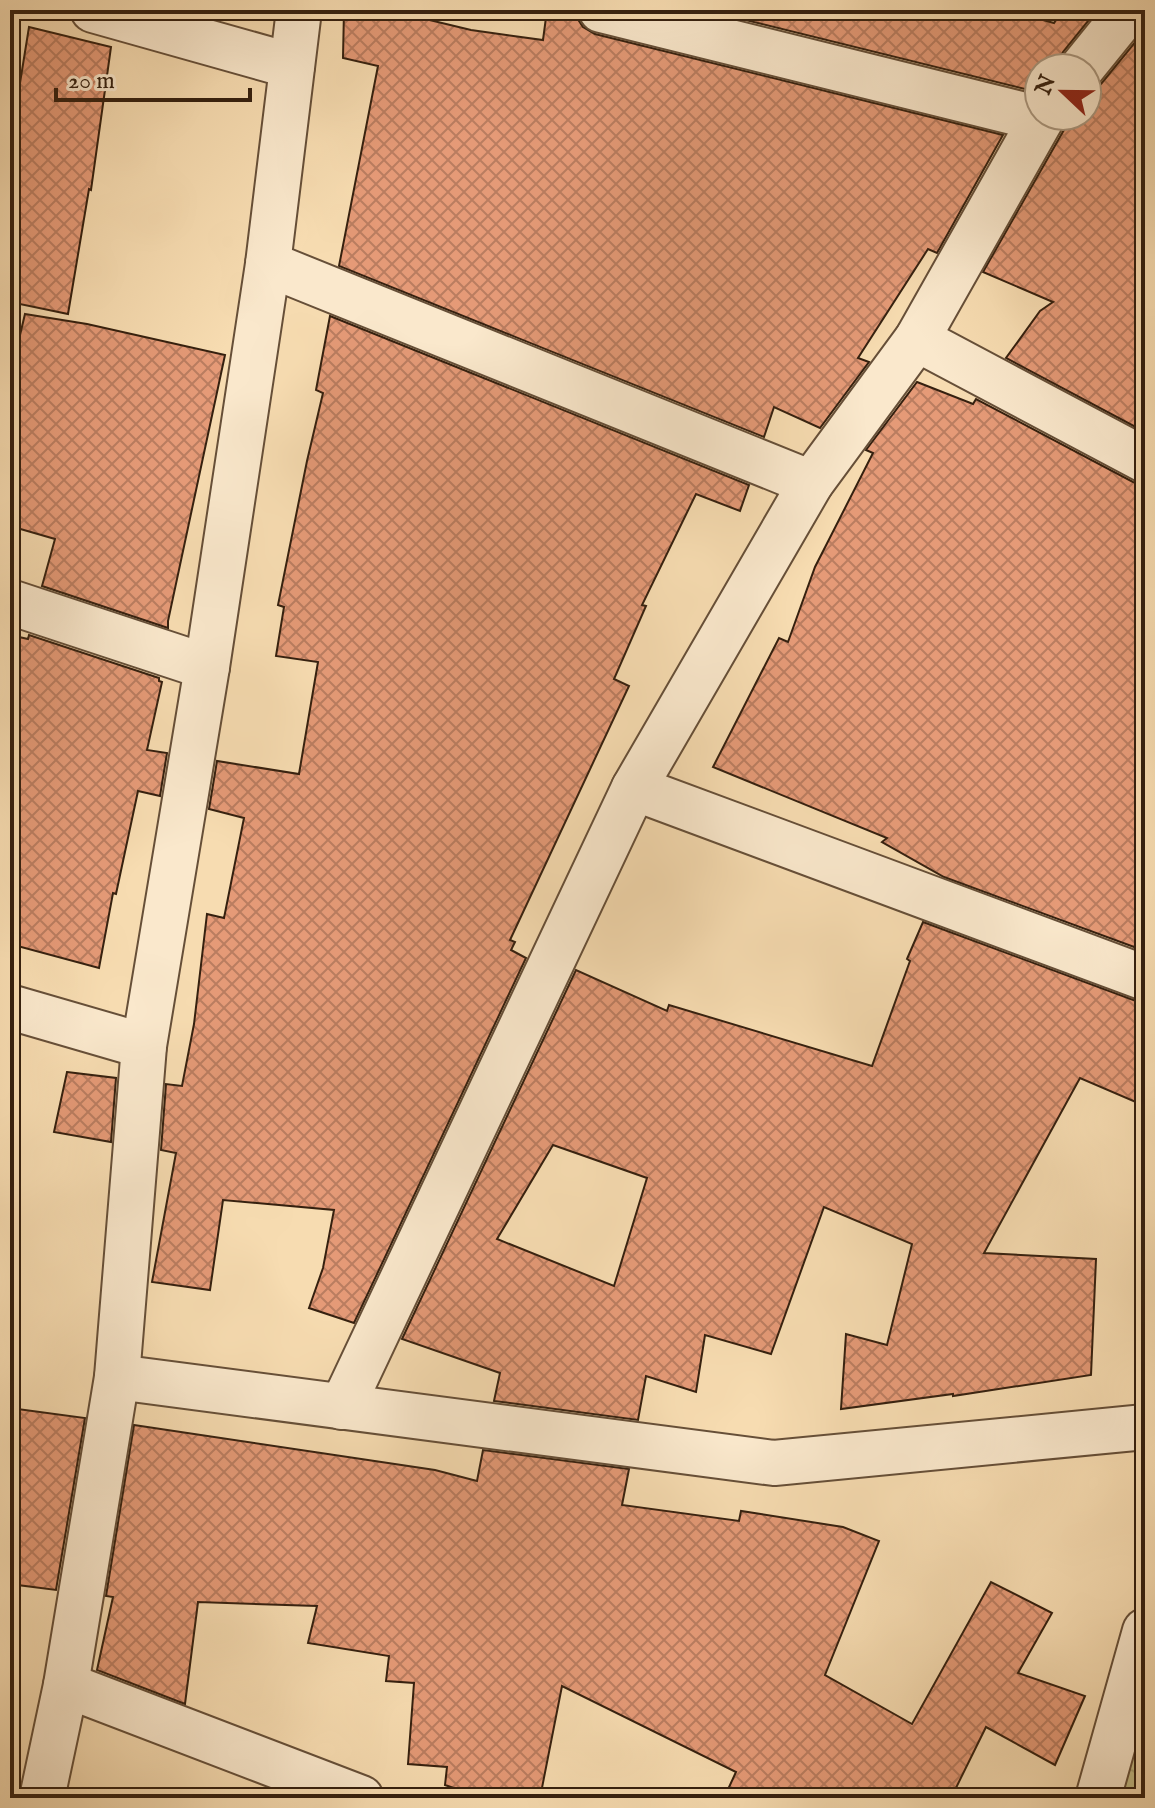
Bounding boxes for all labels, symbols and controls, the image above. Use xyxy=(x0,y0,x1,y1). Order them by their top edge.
scale bar xyxy=(56,52,250,102)
north arrow xyxy=(1023,52,1103,132)
text: 20 m xyxy=(68,66,115,97)
text: N xyxy=(1029,71,1063,100)

